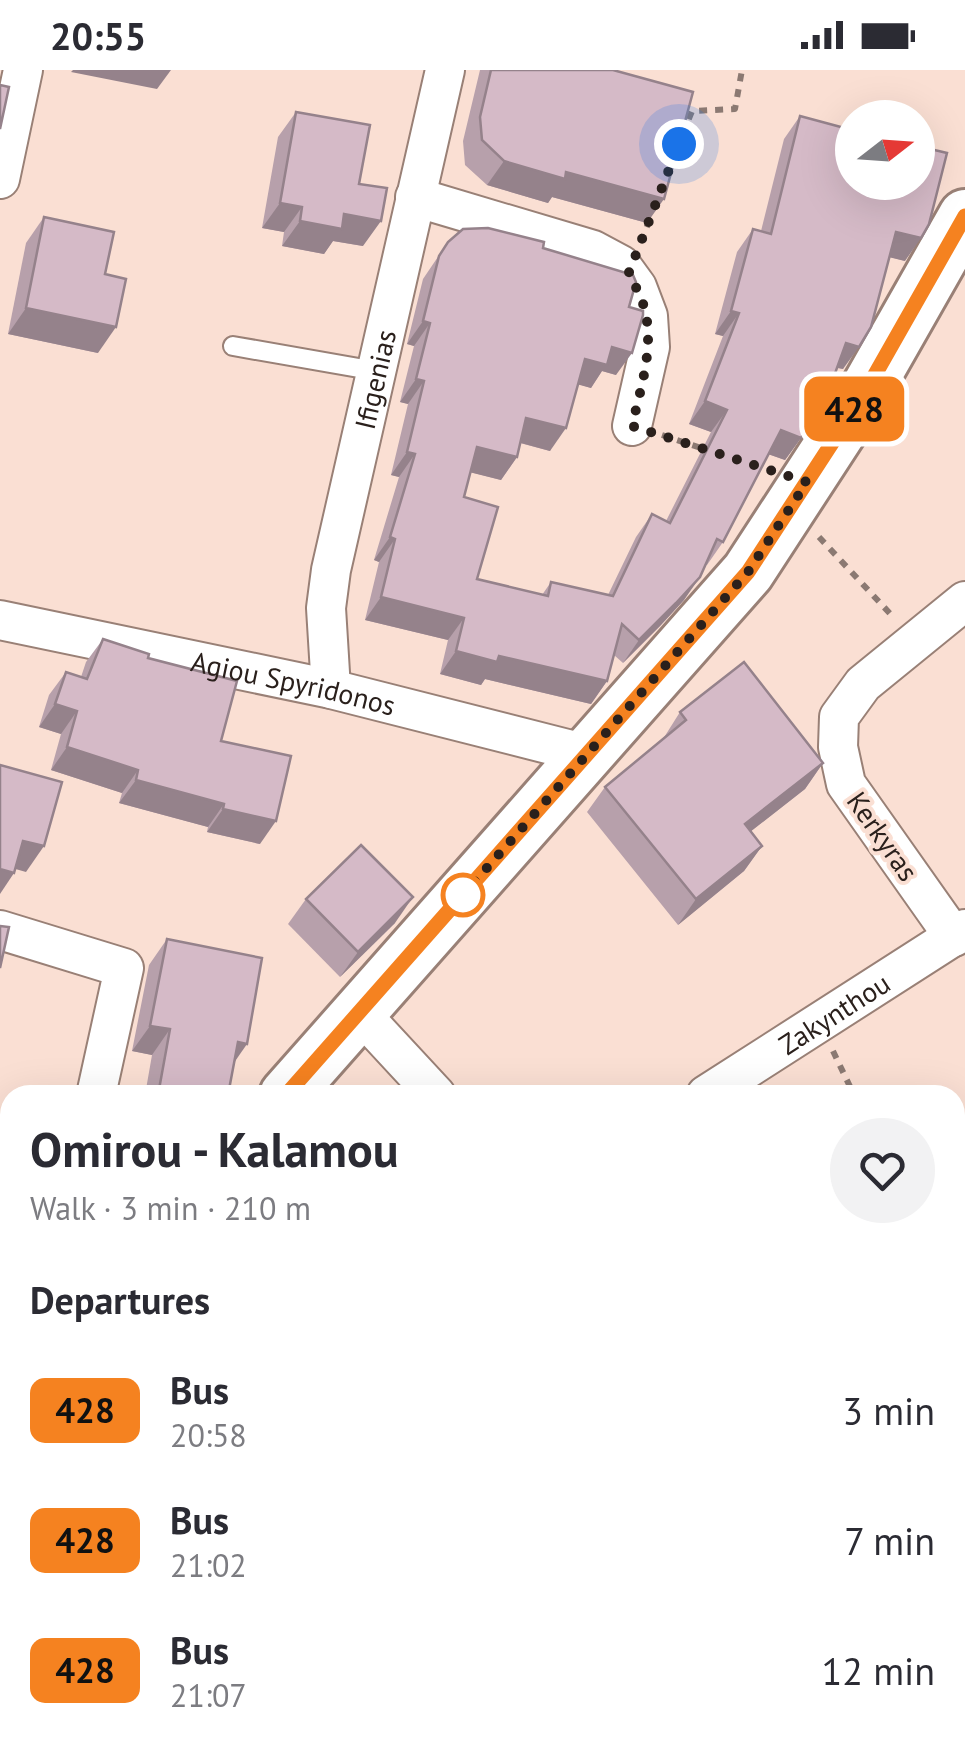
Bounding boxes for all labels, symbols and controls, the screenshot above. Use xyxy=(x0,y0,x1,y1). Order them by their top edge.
text: 20:55 xyxy=(50,11,146,60)
north arrow xyxy=(835,100,935,200)
map controls xyxy=(835,100,935,200)
your location xyxy=(654,119,704,169)
street label: Ifigenias xyxy=(345,326,404,433)
line badge: 428 xyxy=(796,376,912,442)
text: 428 xyxy=(824,386,884,432)
street label: Agiou Spyridonos xyxy=(188,642,400,723)
street label: Kerkyras xyxy=(839,784,927,888)
unlabelled marker xyxy=(442,874,484,916)
street label: Zakynthou xyxy=(771,964,897,1062)
text: Omirou - Kalamou xyxy=(30,1118,399,1180)
button: heart xyxy=(830,1118,935,1223)
text: Walk · 3 min · 210 m xyxy=(30,1187,311,1229)
text: Departures xyxy=(30,1275,210,1324)
text: Bus xyxy=(170,1365,229,1414)
text: 3 min xyxy=(842,1386,935,1435)
text: 428 xyxy=(55,1387,115,1433)
text: 20:58 xyxy=(170,1414,247,1456)
text: Bus xyxy=(170,1495,229,1544)
text: 7 min xyxy=(844,1516,935,1565)
text: 428 xyxy=(55,1517,115,1563)
text: 21:02 xyxy=(170,1544,247,1586)
text: Bus xyxy=(170,1625,229,1674)
text: 12 min xyxy=(822,1646,935,1695)
text: 428 xyxy=(55,1647,115,1693)
text: 21:07 xyxy=(170,1674,247,1716)

